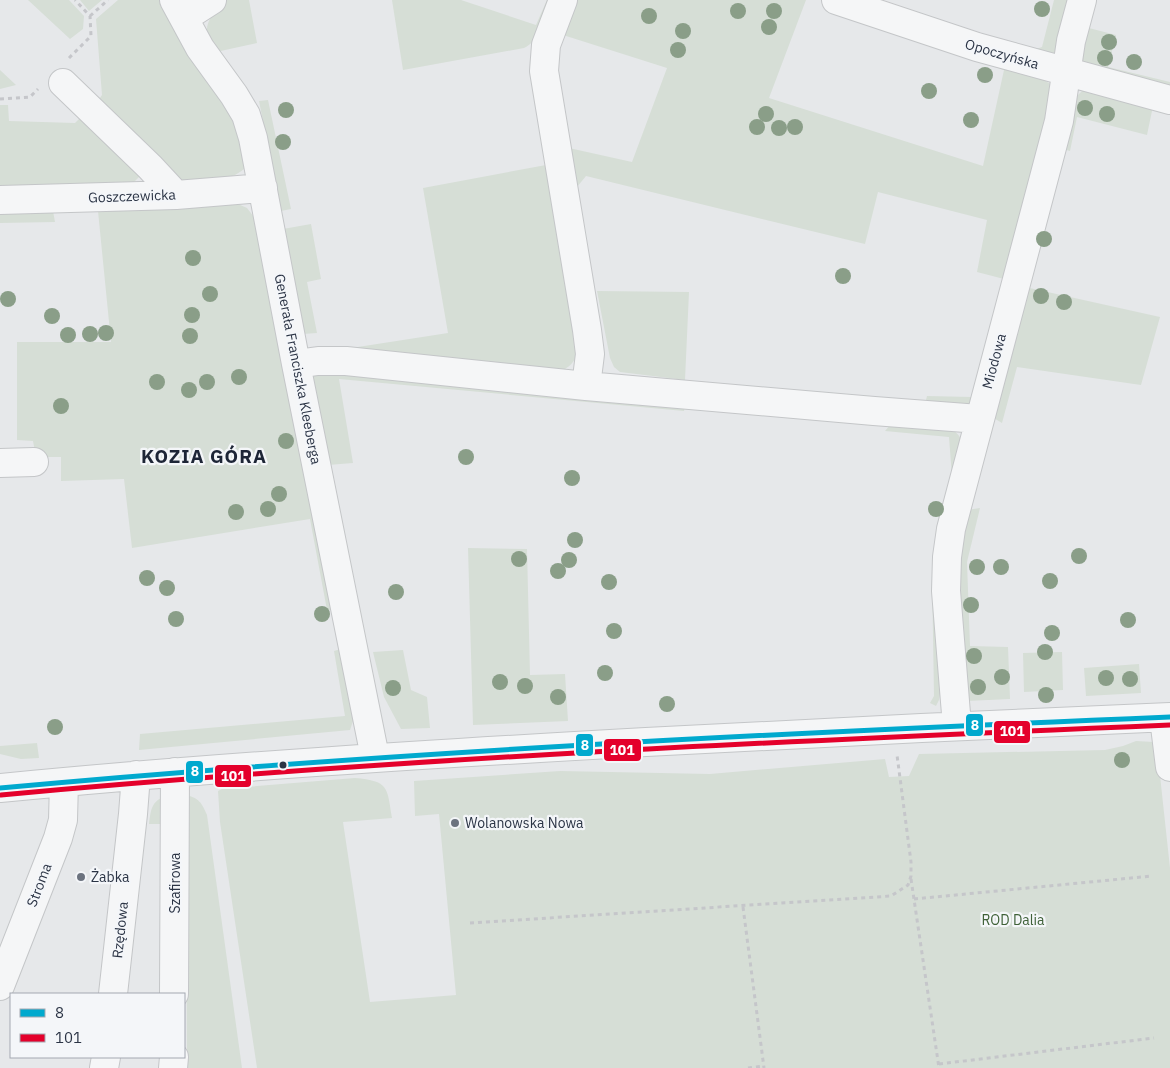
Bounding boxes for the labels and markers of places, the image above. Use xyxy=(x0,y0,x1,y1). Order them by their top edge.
unlabelled marker xyxy=(278,760,288,770)
place label: Wolanowska Nowa xyxy=(465,814,584,832)
marker: Wolanowska Nowa xyxy=(449,817,461,829)
place label: Żabka xyxy=(91,868,130,886)
marker: Żabka xyxy=(75,871,87,883)

